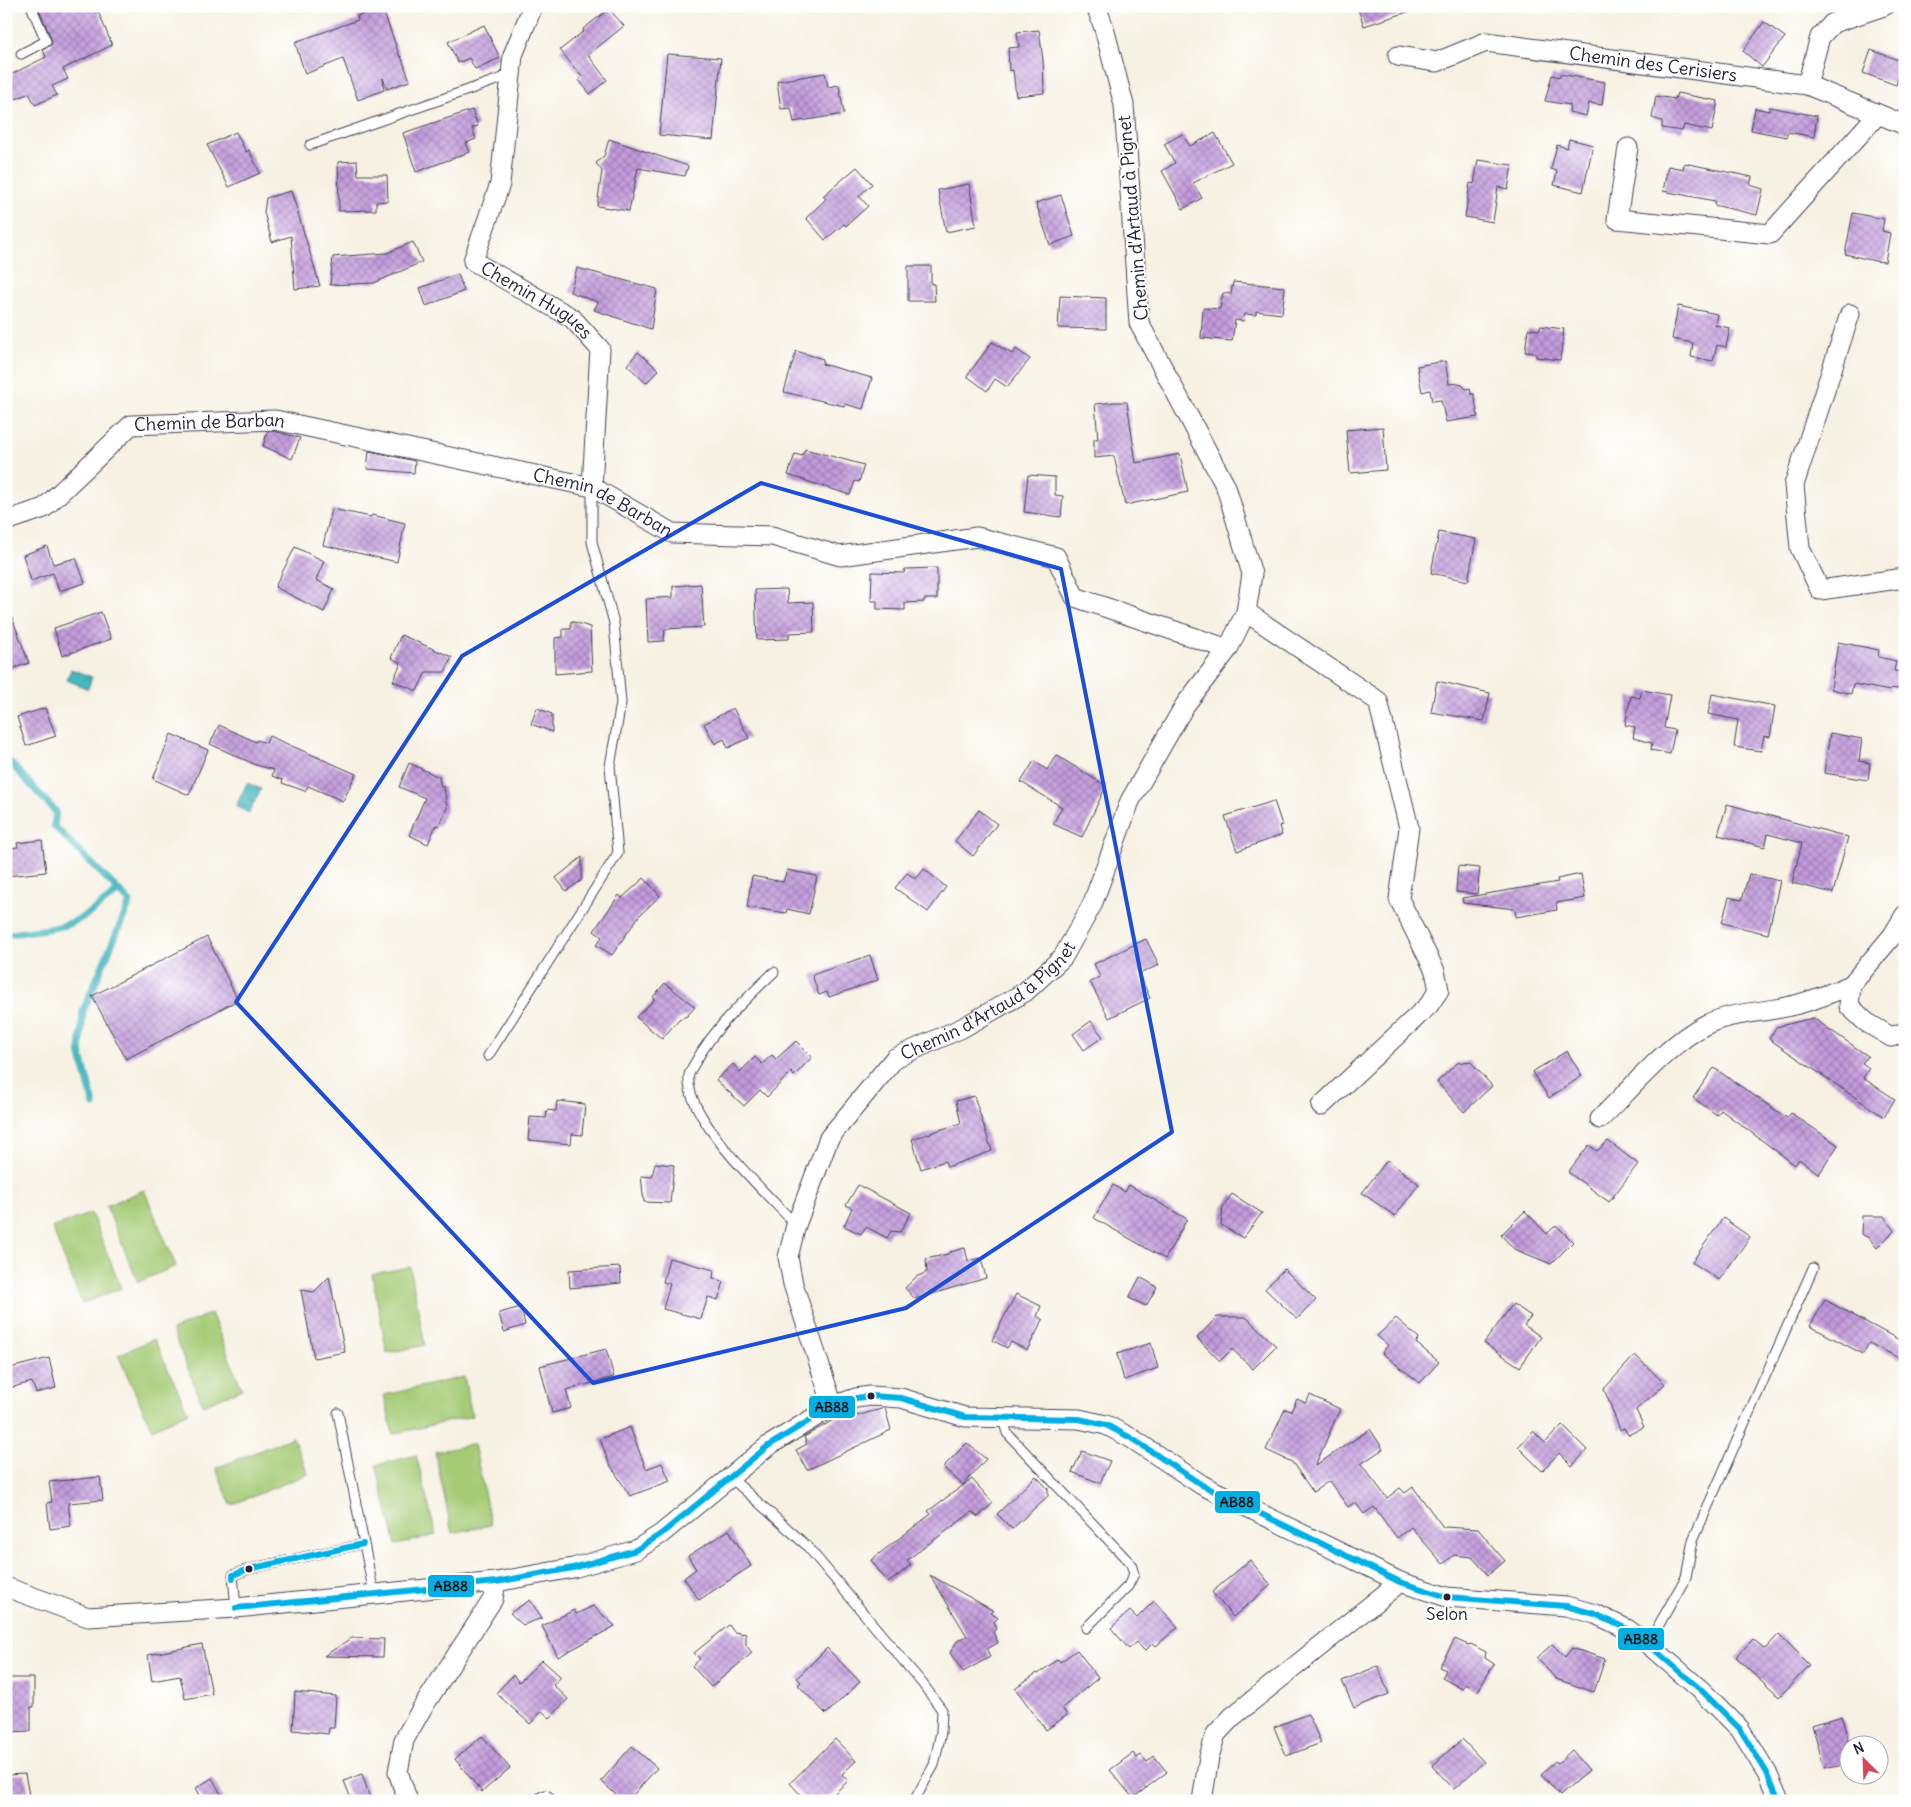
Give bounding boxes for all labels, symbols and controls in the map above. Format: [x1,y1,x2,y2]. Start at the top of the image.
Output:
street label: Chemin des Cerisiers [1568,41,1739,87]
street label: Chemin d'Artaud à Pignet [1112,114,1153,322]
street label: Chemin Hugues [477,256,597,344]
street label: Chemin de Barban [134,408,287,436]
street label: Chemin de Barban [531,463,677,542]
street label: Chemin d'Artaud à Pignet [897,937,1080,1065]
unlabelled marker [866,1391,876,1401]
line badge: AB88 [808,1395,856,1419]
text: AB88 [815,1398,849,1416]
line badge: AB88 [1214,1490,1261,1514]
text: AB88 [1220,1493,1254,1511]
unlabelled marker [244,1564,254,1574]
line badge: AB88 [427,1574,475,1598]
text: AB88 [434,1577,468,1595]
marker: Selon [1442,1592,1452,1602]
place label: Selon [1426,1603,1468,1625]
line badge: AB88 [1617,1627,1665,1651]
text: AB88 [1624,1630,1658,1648]
north arrow [1838,1734,1888,1784]
text: N [1851,1738,1867,1758]

